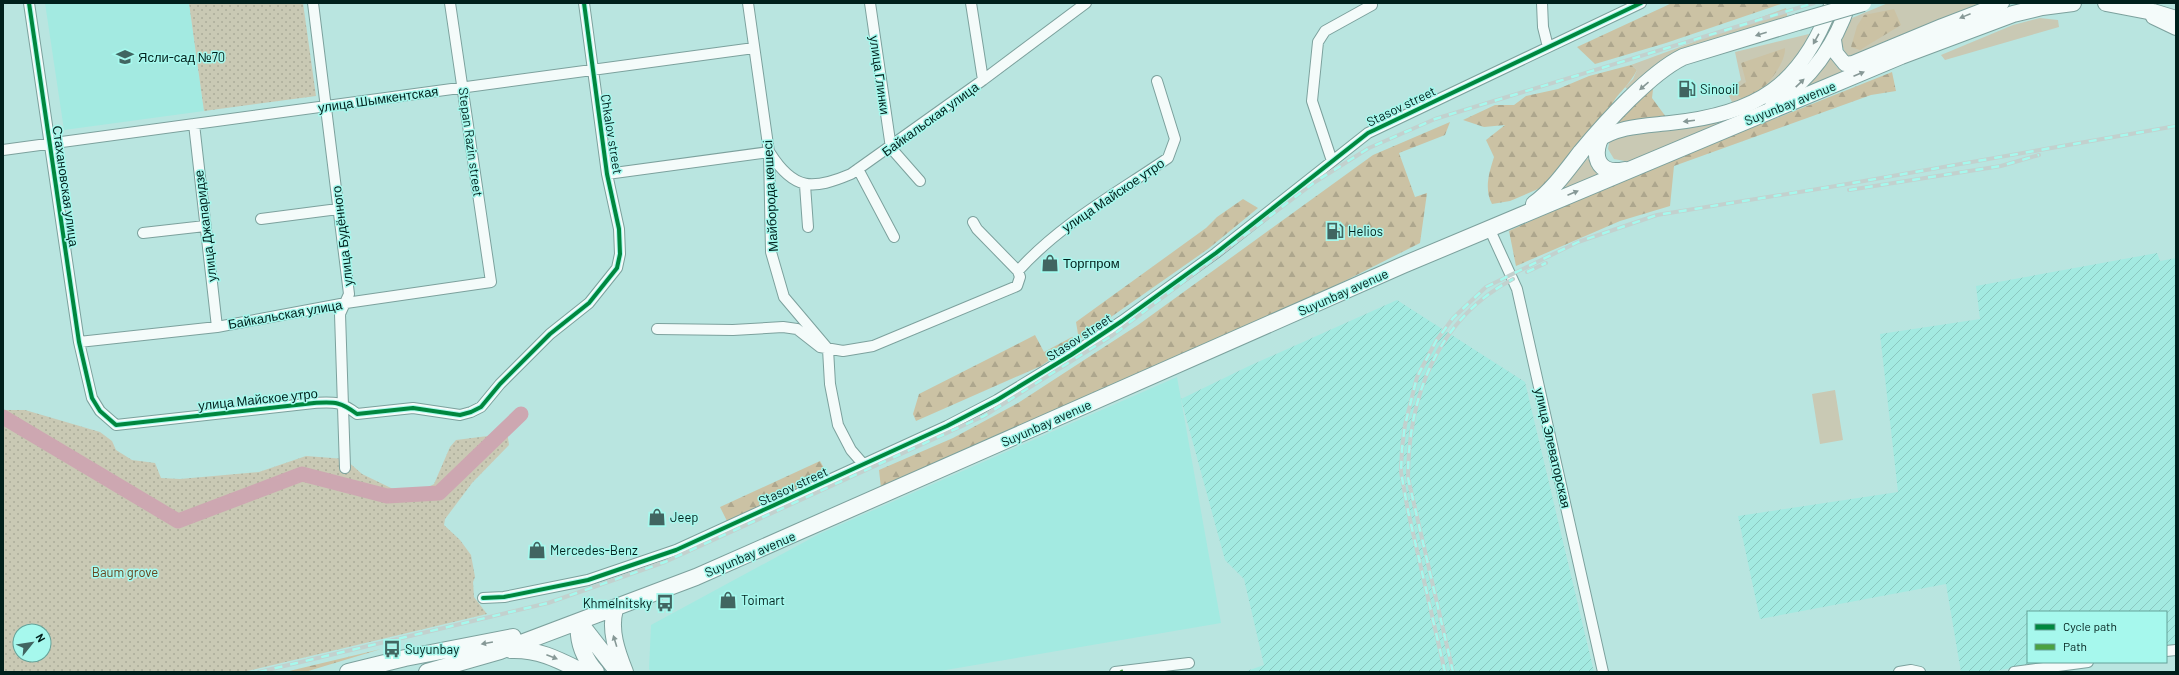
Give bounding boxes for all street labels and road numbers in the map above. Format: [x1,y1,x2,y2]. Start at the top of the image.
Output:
street label: улица Глинки [867,34,893,116]
street label: Suyunbay avenue [1742,77,1838,129]
street label: Байкальская улица [879,78,982,159]
street label: Stasov street [1364,82,1438,130]
street label: улица Шымкентская [317,83,439,115]
street label: Stepan Razin street [455,86,487,198]
street label: Chkalov street [598,93,626,175]
street label: Стахановская улица [50,124,83,248]
street label: Майборода көшесі [759,140,781,252]
street label: улица Майское утро [1059,155,1167,235]
street label: улица Джапаридзе [190,169,220,283]
street label: улица Будённого [328,185,356,287]
street label: Suyunbay avenue [1295,265,1391,319]
street label: Байкальская улица [227,296,344,332]
street label: Stasov street [1043,310,1115,364]
street label: улица Майское утро [197,385,319,413]
street label: улица Элеваторская [1531,386,1575,510]
street label: Suyunbay avenue [998,396,1094,450]
street label: Stasov street [756,463,830,509]
street label: Suyunbay avenue [702,528,798,580]

